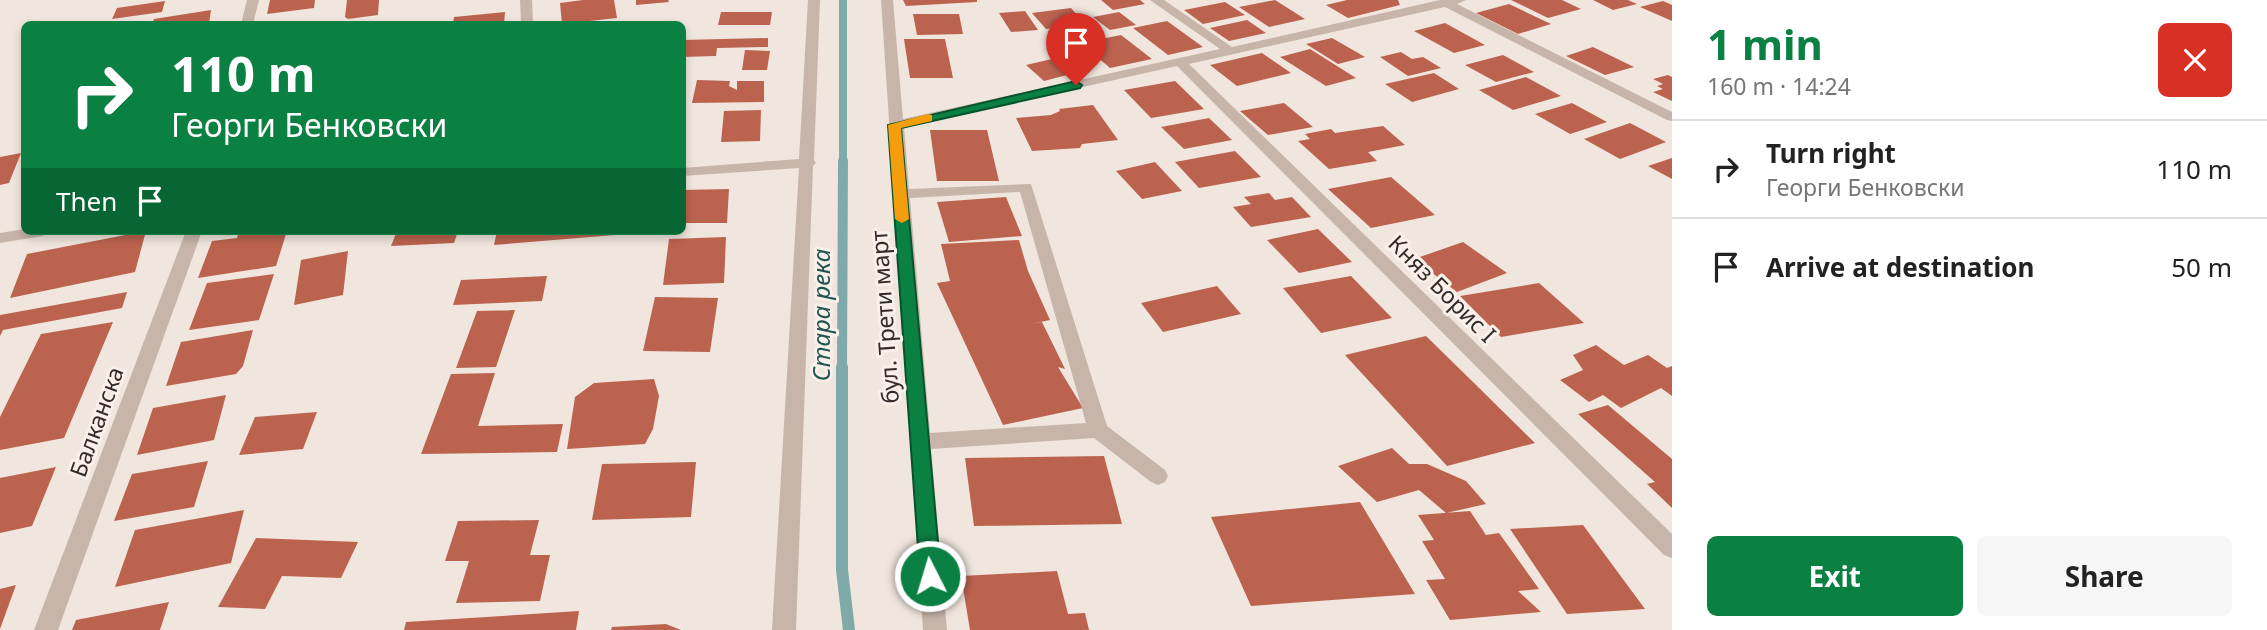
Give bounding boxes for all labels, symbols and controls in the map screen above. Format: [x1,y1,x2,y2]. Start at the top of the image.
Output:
pin [1046,13,1106,85]
text: 1 min [1707,15,1823,72]
button: close [2158,23,2232,97]
icon: arrive [1057,24,1095,62]
text: 110 m [171,40,316,106]
icon: right [56,49,147,140]
text: 160 m · 14:24 [1707,70,1851,102]
text: Георги Бенковски [171,103,447,146]
text: Turn right [1766,135,1896,171]
icon: right [1707,150,1745,188]
text: 110 m [2156,151,2232,187]
text: Георги Бенковски [1766,171,1965,203]
icon: arrive [131,182,169,220]
text: Then [56,183,117,219]
street label: Княз Борис I [1382,227,1504,349]
street label: бул. Трети март [862,229,906,405]
water label: Стара река [804,248,837,381]
icon: arrive [1707,248,1745,286]
text: Arrive at destination [1766,249,2035,285]
text: 50 m [2171,249,2232,285]
street label: Балканска [61,362,131,481]
button: Exit [1707,536,1963,616]
button: Share [1977,536,2232,616]
position arrow [893,539,967,613]

